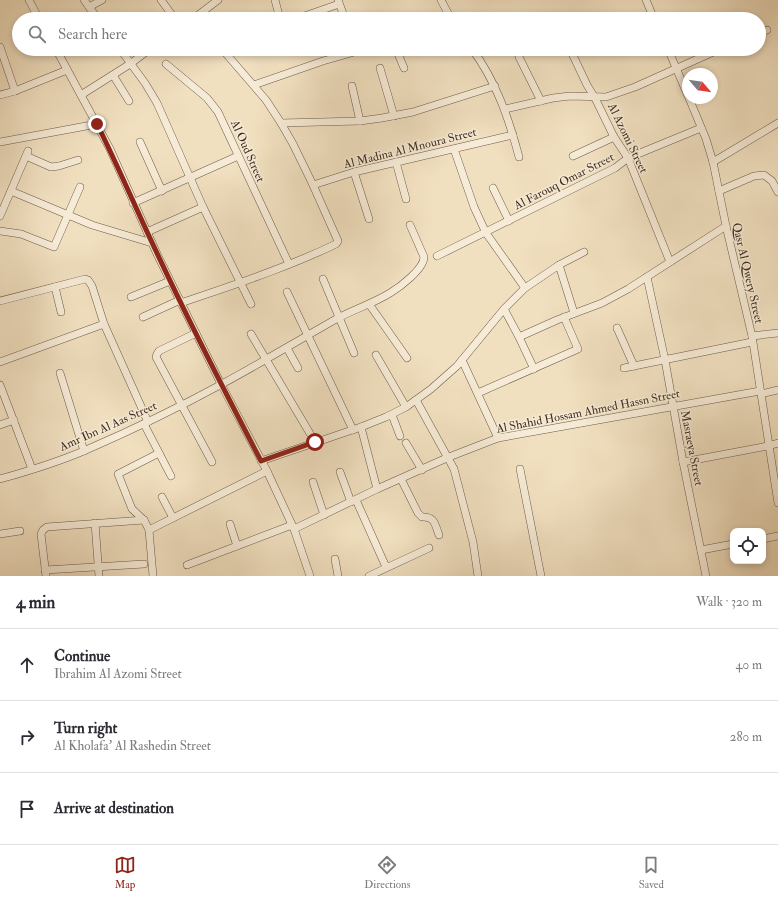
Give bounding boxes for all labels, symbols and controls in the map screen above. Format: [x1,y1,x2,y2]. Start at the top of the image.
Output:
search box [12,12,766,56]
icon: search [26,23,48,45]
text: Search here [58,25,127,44]
north arrow [682,68,718,104]
street label: Al Azomi Street [604,100,651,176]
route end [88,115,106,133]
street label: Al Oud Street [227,117,268,185]
street label: Al Madina Al Mnoura Street [341,125,478,172]
street label: Al Farouq Omar Street [511,150,617,214]
street label: Qasr Al Qwery Street [729,221,766,325]
street label: Al Shahid Hossam Ahmed Hassn Street [494,386,681,437]
street label: Amr Ibn Al Aas Street [56,398,159,455]
street label: Masraeya Street [677,409,706,487]
route start [306,433,324,451]
map controls [730,528,766,564]
button: locate [730,528,766,564]
text: 4 min [16,592,55,613]
text: Walk · 320 m [696,594,762,610]
text: Continue [54,647,110,666]
icon: ahead [16,654,38,676]
text: 40 m [736,657,762,673]
text: Ibrahim Al Azomi Street [54,666,182,682]
text: Turn right [54,719,117,738]
icon: right [16,726,38,748]
text: 280 m [730,729,762,745]
text: Al Kholafa' Al Rashedin Street [54,738,211,754]
icon: arrive [16,798,38,820]
text: Arrive at destination [54,799,174,818]
tab: Map [114,854,136,891]
tab: Directions [364,854,411,891]
tab: Saved [639,854,664,891]

